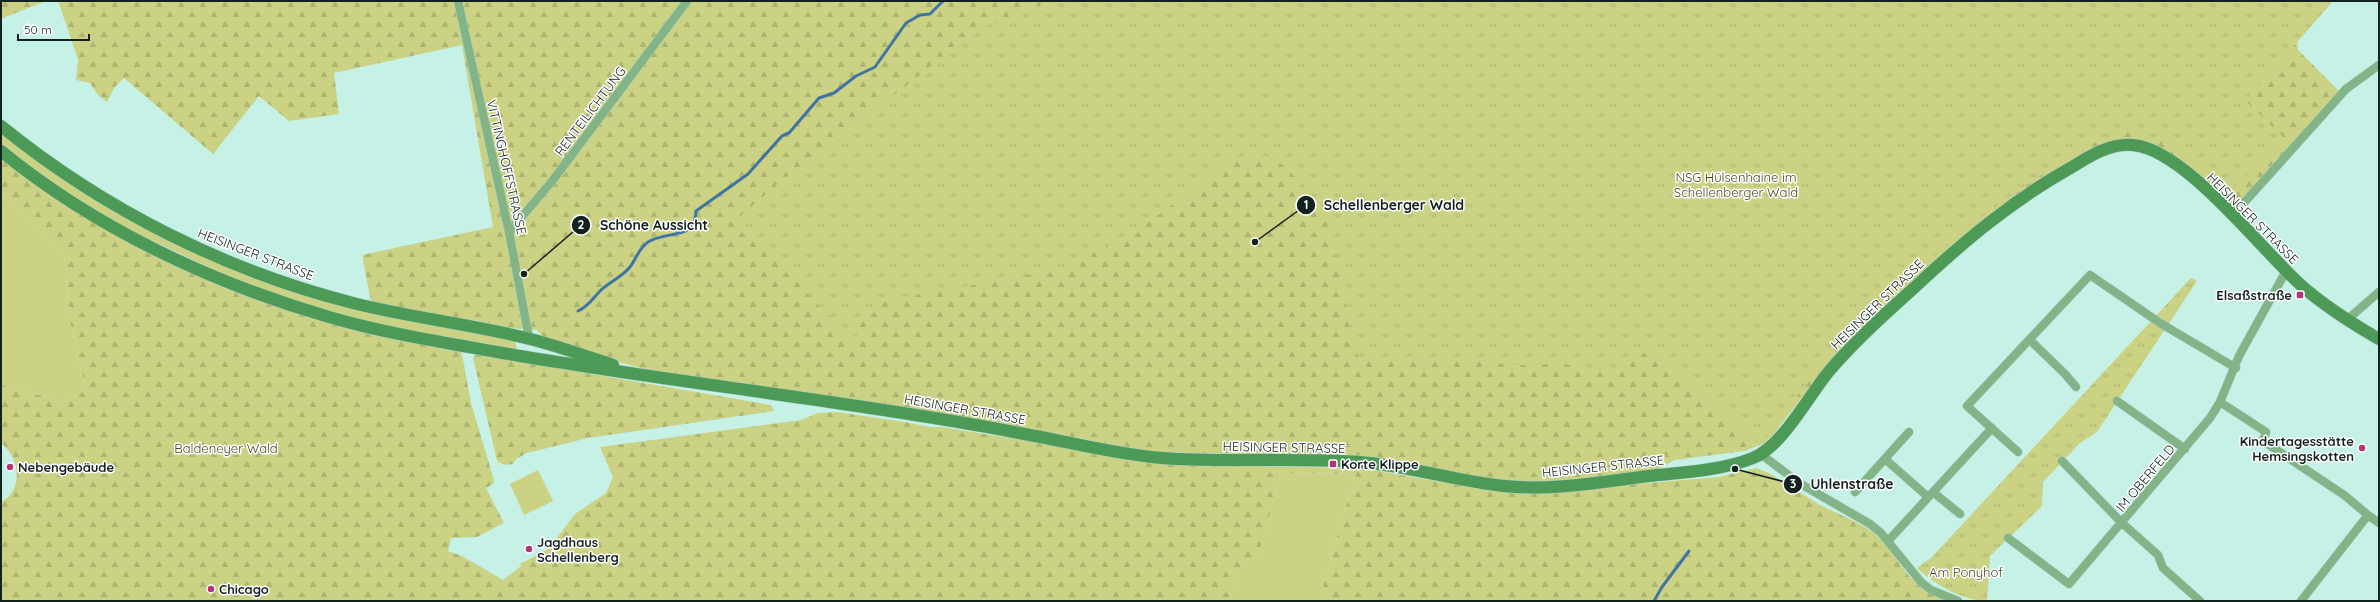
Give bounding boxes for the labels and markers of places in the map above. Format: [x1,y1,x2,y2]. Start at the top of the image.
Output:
callout: Schellenberger Wald [1296,192,1472,218]
callout: Schöne Aussicht [571,212,716,238]
place label: Elsaßstraße [2216,287,2292,303]
marker: Elsaßstraße [2295,290,2305,300]
place label: Kindertagesstätte Hemsingskotten [2240,433,2354,464]
marker: Kindertagesstätte Hemsingskotten [2357,443,2367,453]
place label: Korte Klippe [1341,456,1419,472]
place label: Nebengebäude [18,459,115,475]
marker: Korte Klippe [1328,459,1338,469]
marker: Nebengebäude [5,462,15,472]
callout: Uhlenstraße [1783,471,1902,497]
place label: Jagdhaus Schellenberg [537,534,619,565]
marker: Jagdhaus Schellenberg [524,544,534,554]
place label: Chicago [219,581,269,597]
marker: Chicago [206,584,216,594]

